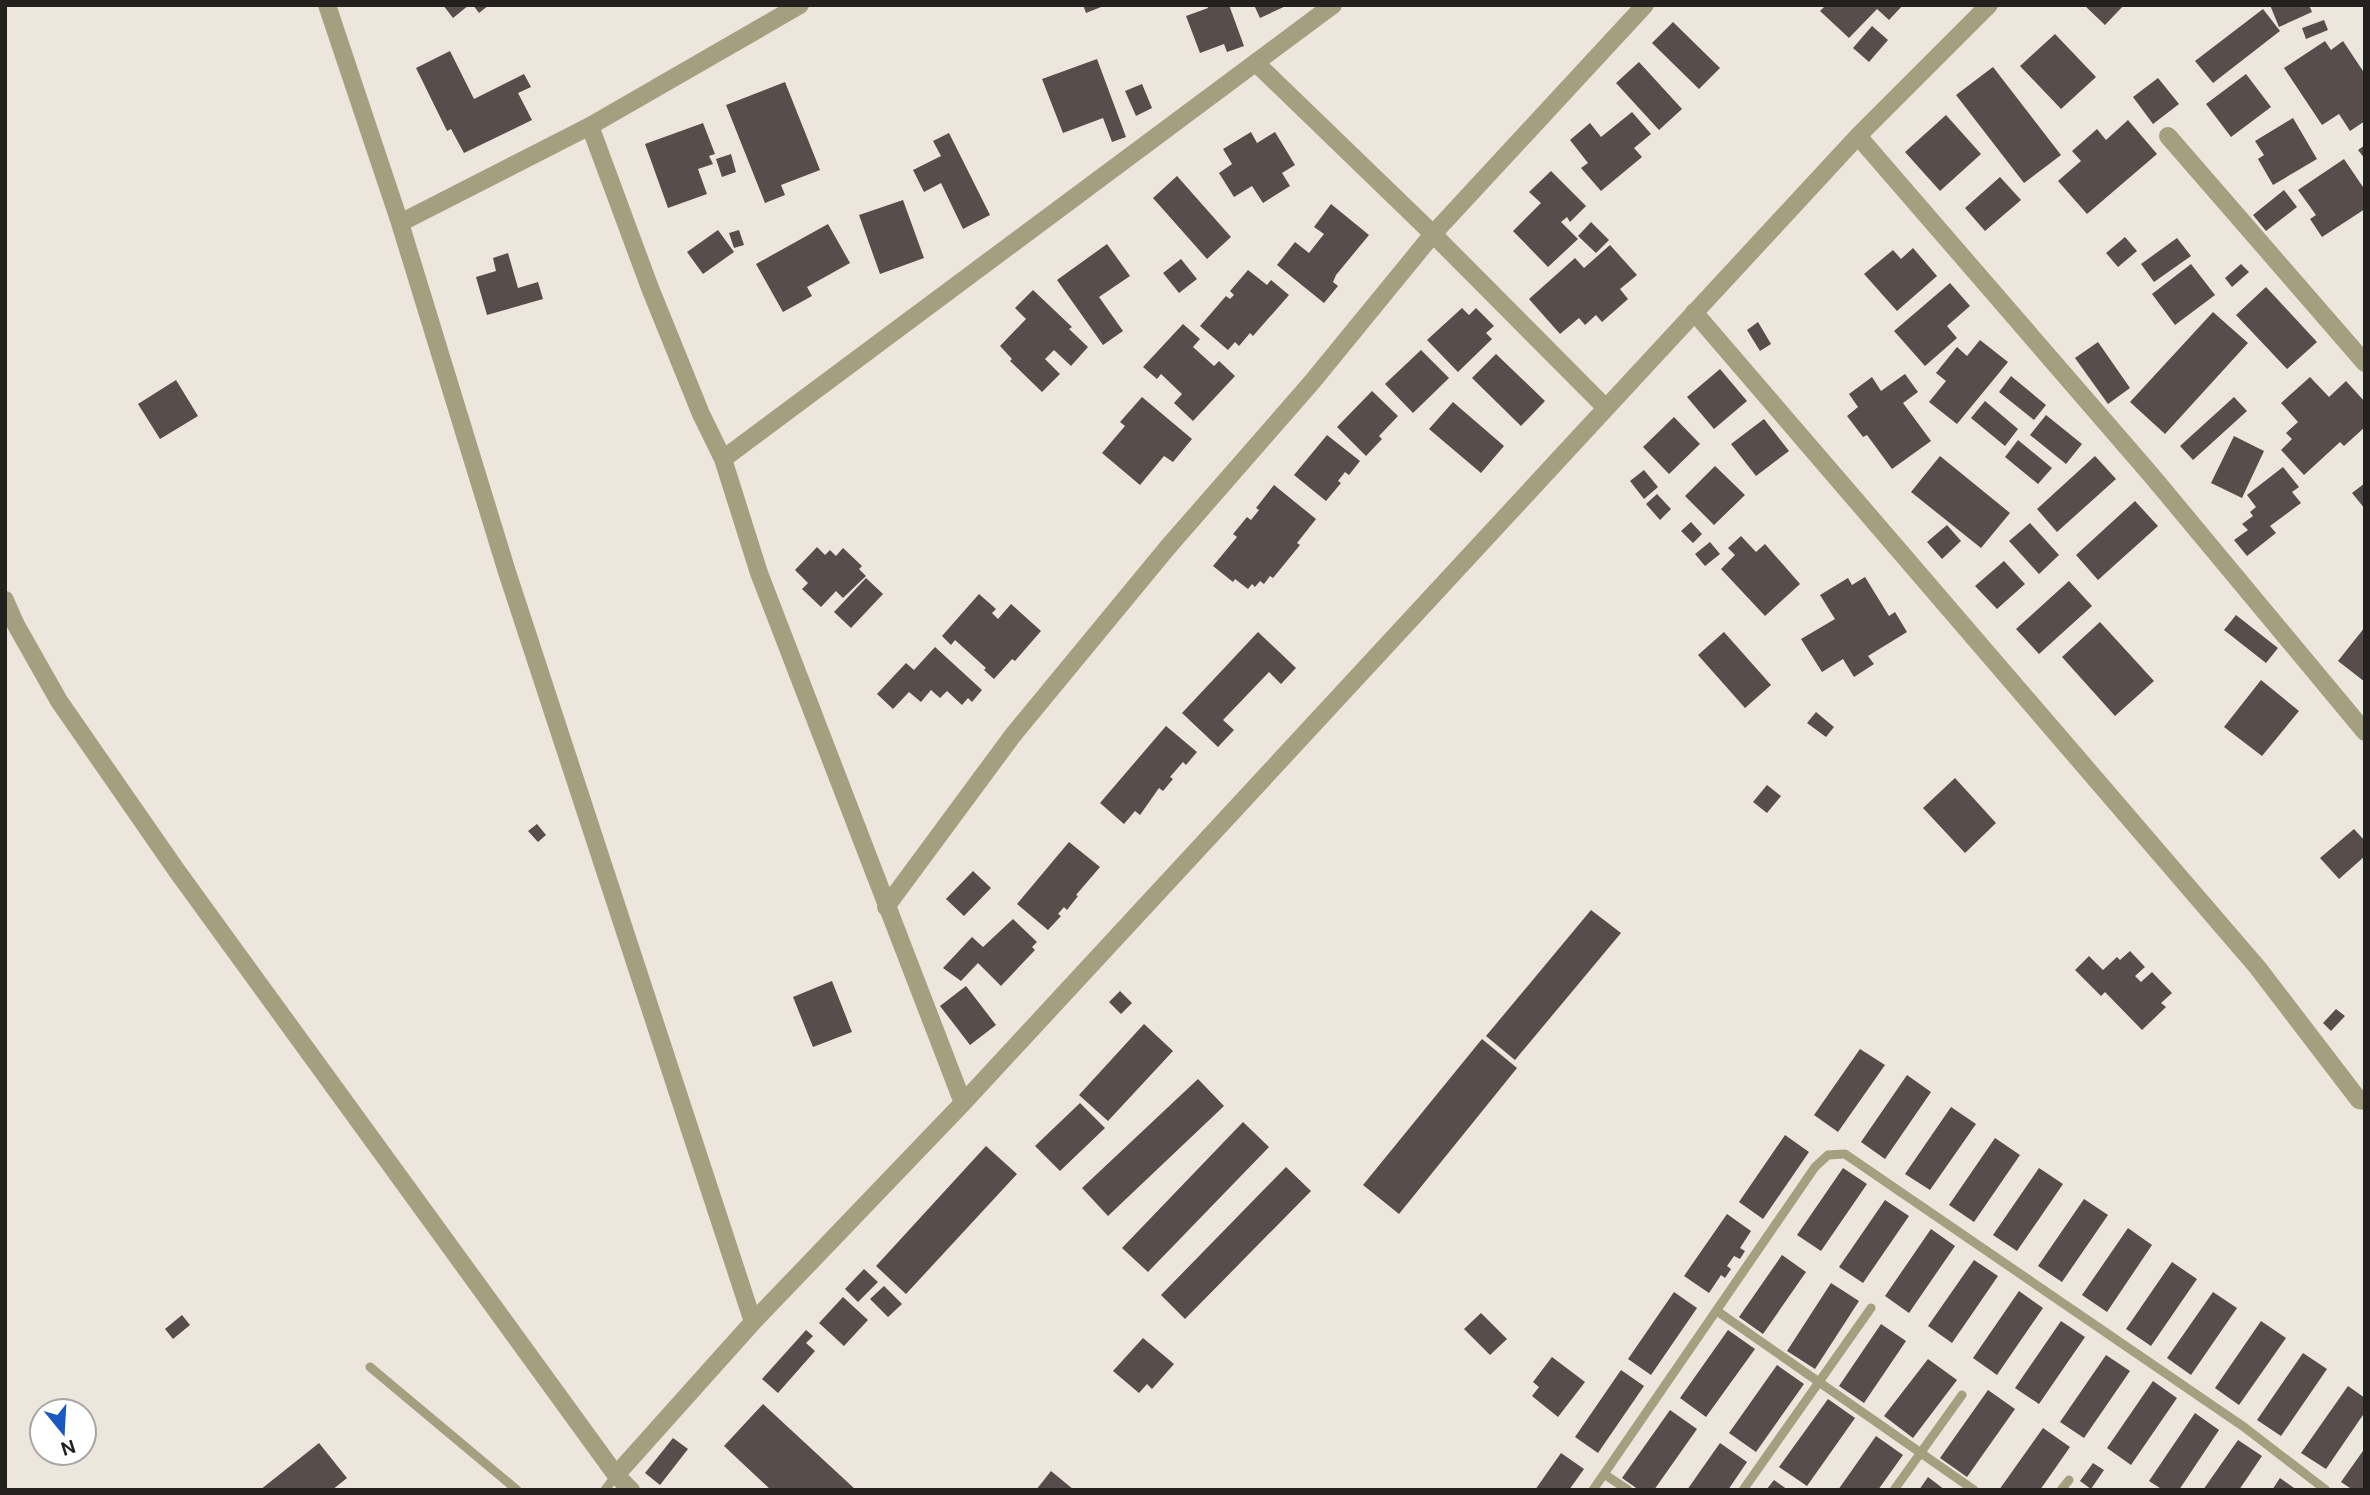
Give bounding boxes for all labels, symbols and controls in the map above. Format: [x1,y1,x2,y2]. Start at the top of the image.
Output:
north arrow [28,1397,98,1467]
text: N [58,1434,79,1462]

